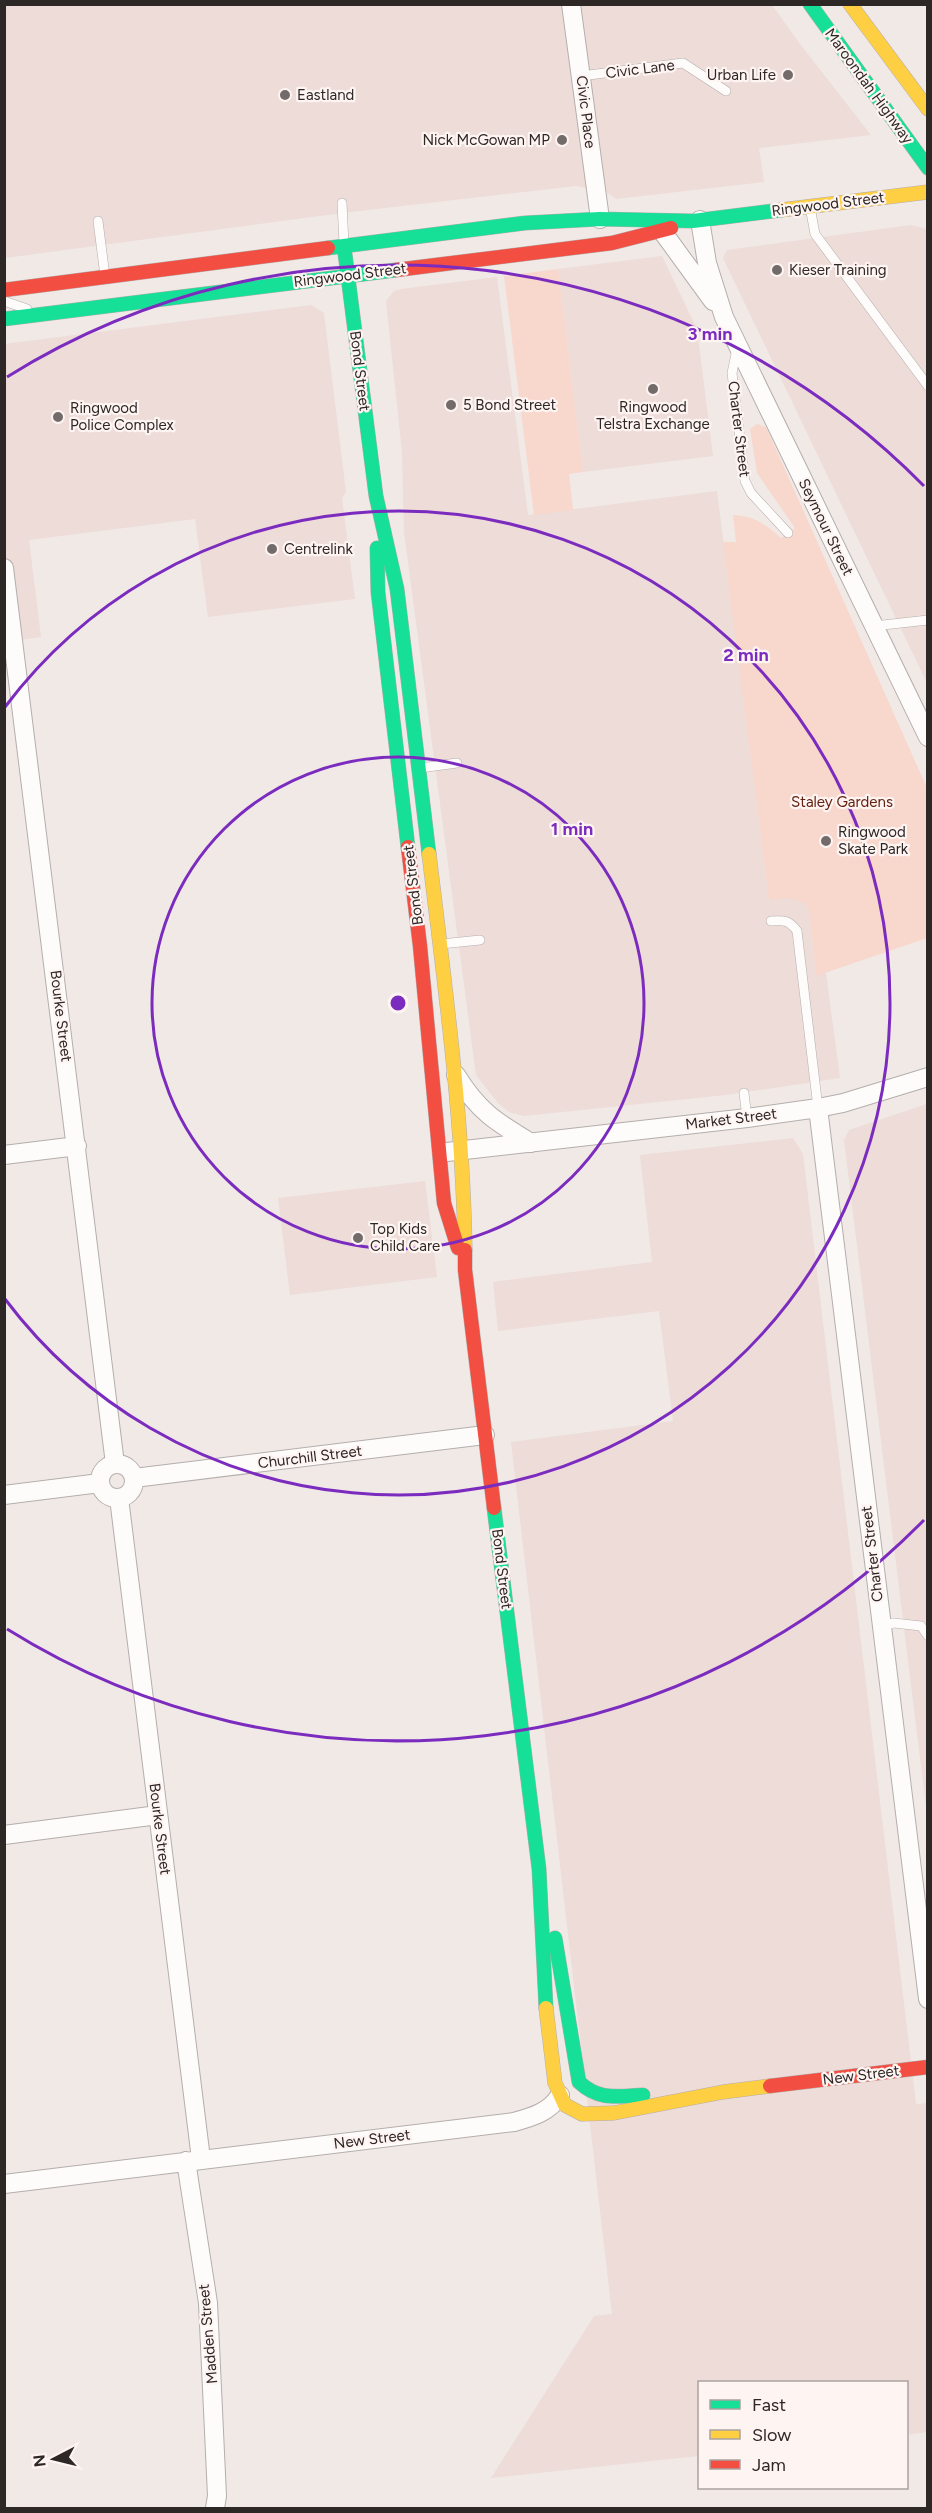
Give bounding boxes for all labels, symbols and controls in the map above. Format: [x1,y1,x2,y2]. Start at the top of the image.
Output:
street label: Maroondah Highway [821,25,917,147]
street label: Civic Lane [604,56,676,82]
place label: Urban Life [707,66,776,84]
marker: Urban Life [781,68,795,82]
street label: Civic Place [573,75,599,149]
place label: Eastland [297,86,354,104]
marker: Eastland [278,88,292,102]
place label: Nick McGowan MP [422,131,550,149]
marker: Nick McGowan MP [555,133,569,147]
street label: Ringwood Street [771,188,886,220]
street label: Ringwood Street [293,259,408,291]
place label: Kieser Training [789,261,887,279]
marker: Kieser Training [770,263,784,277]
text: 3 min [688,323,732,345]
street label: Bond Street [346,330,374,412]
street label: Charter Street [724,380,754,478]
marker: Ringwood Telstra Exchange [646,382,660,396]
place label: 5 Bond Street [463,396,556,414]
marker: 5 Bond Street [444,398,458,412]
place label: Ringwood Telstra Exchange [596,398,710,433]
place label: Ringwood Police Complex [70,399,174,434]
marker: Ringwood Police Complex [51,410,65,424]
street label: Seymour Street [795,476,857,579]
place label: Centrelink [284,540,353,558]
marker: Centrelink [265,542,279,556]
text: 2 min [723,644,769,666]
park label: Staley Gardens [791,793,893,811]
text: 1 min [551,818,593,840]
place label: Ringwood Skate Park [838,823,909,858]
marker: Ringwood Skate Park [819,834,833,848]
street label: Bond Street [399,844,427,926]
street label: Bourke Street [46,969,76,1063]
centre of rings [388,993,408,1013]
street label: Market Street [684,1104,778,1134]
place label: Top Kids Child Care [370,1220,440,1255]
marker: Top Kids Child Care [351,1231,365,1245]
street label: Churchill Street [257,1442,363,1472]
street label: Charter Street [857,1505,887,1603]
street label: Bond Street [488,1528,516,1610]
street label: Bourke Street [145,1782,175,1876]
street label: New Street [822,2061,901,2089]
street label: New Street [333,2125,412,2153]
street label: Madden Street [195,2283,221,2385]
legend [698,2381,908,2489]
text: Fast [752,2394,786,2416]
text: Slow [752,2424,791,2446]
north arrow [24,2429,84,2489]
text: N [29,2453,50,2468]
text: Jam [752,2454,786,2476]

